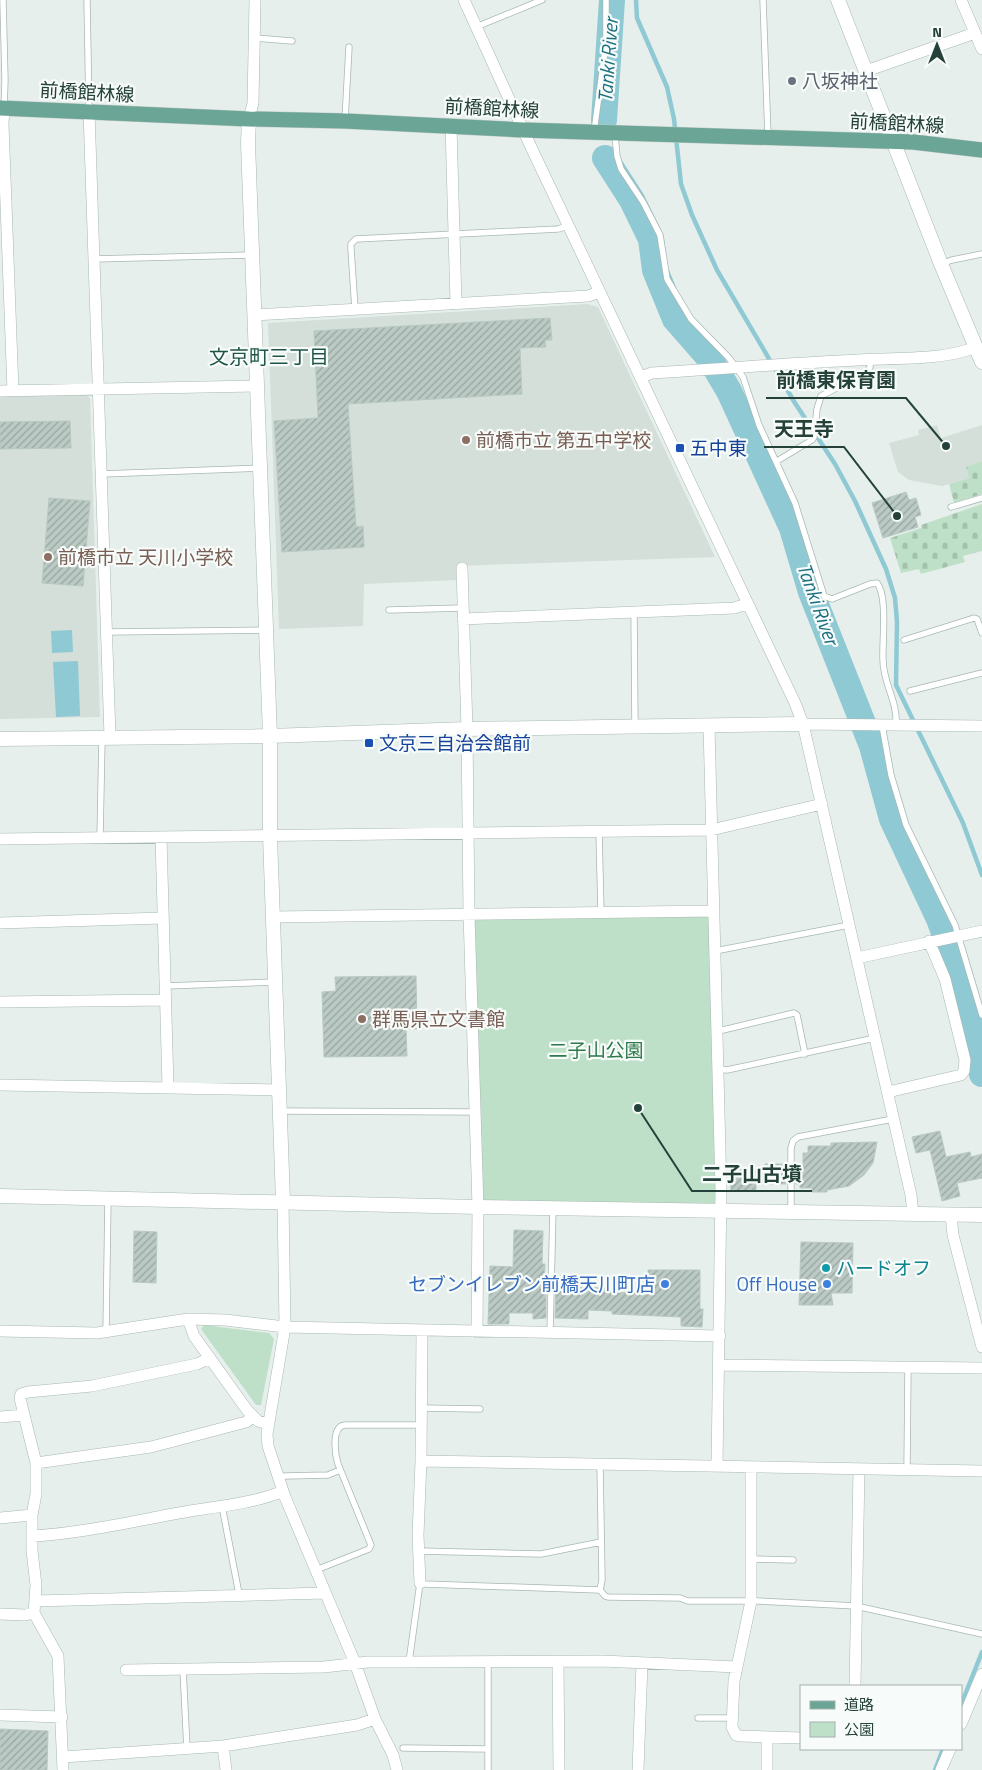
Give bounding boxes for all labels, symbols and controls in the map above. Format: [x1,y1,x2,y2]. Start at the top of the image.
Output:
water label: Tanki River [589,14,626,103]
north arrow [912,20,962,70]
text: N [932,21,942,42]
place label: 八坂神社 [802,66,878,95]
street label: 前橋館林線 [39,75,135,108]
marker: 八坂神社 [786,75,798,87]
street label: 前橋館林線 [444,91,540,124]
street label: 前橋館林線 [849,106,945,139]
district label: 文京町三丁目 [209,341,329,372]
callout: 前橋東保育園 [766,363,906,398]
text: 前橋東保育園 [776,364,896,395]
callout: 天王寺 [764,412,844,447]
text: 天王寺 [774,413,834,444]
place label: 前橋市立 第五中学校 [476,425,651,454]
place label: 五中東 [690,433,747,462]
marker: 前橋市立 第五中学校 [460,434,472,446]
marker: 五中東 [674,442,686,454]
place label: 前橋市立 天川小学校 [58,542,233,571]
marker: 前橋市立 天川小学校 [42,551,54,563]
water label: Tanki River [789,559,848,652]
place label: 文京三自治会館前 [379,728,531,757]
marker: 文京三自治会館前 [363,737,375,749]
place label: 群馬県立文書館 [372,1004,505,1033]
marker: 群馬県立文書館 [356,1013,368,1025]
park label: 二子山公園 [548,1035,644,1064]
callout: 二子山古墳 [692,1156,812,1191]
text: 二子山古墳 [702,1158,802,1189]
place label: ハードオフ [836,1253,931,1282]
marker: ハードオフ [820,1262,832,1274]
place label: セブンイレブン前橋天川町店 [408,1269,655,1298]
place label: Off House [736,1269,817,1298]
marker: セブンイレブン前橋天川町店 [659,1278,671,1290]
marker: Off House [821,1278,833,1290]
legend [800,1685,962,1750]
text: 道路 [844,1693,874,1716]
text: 公園 [844,1718,874,1741]

